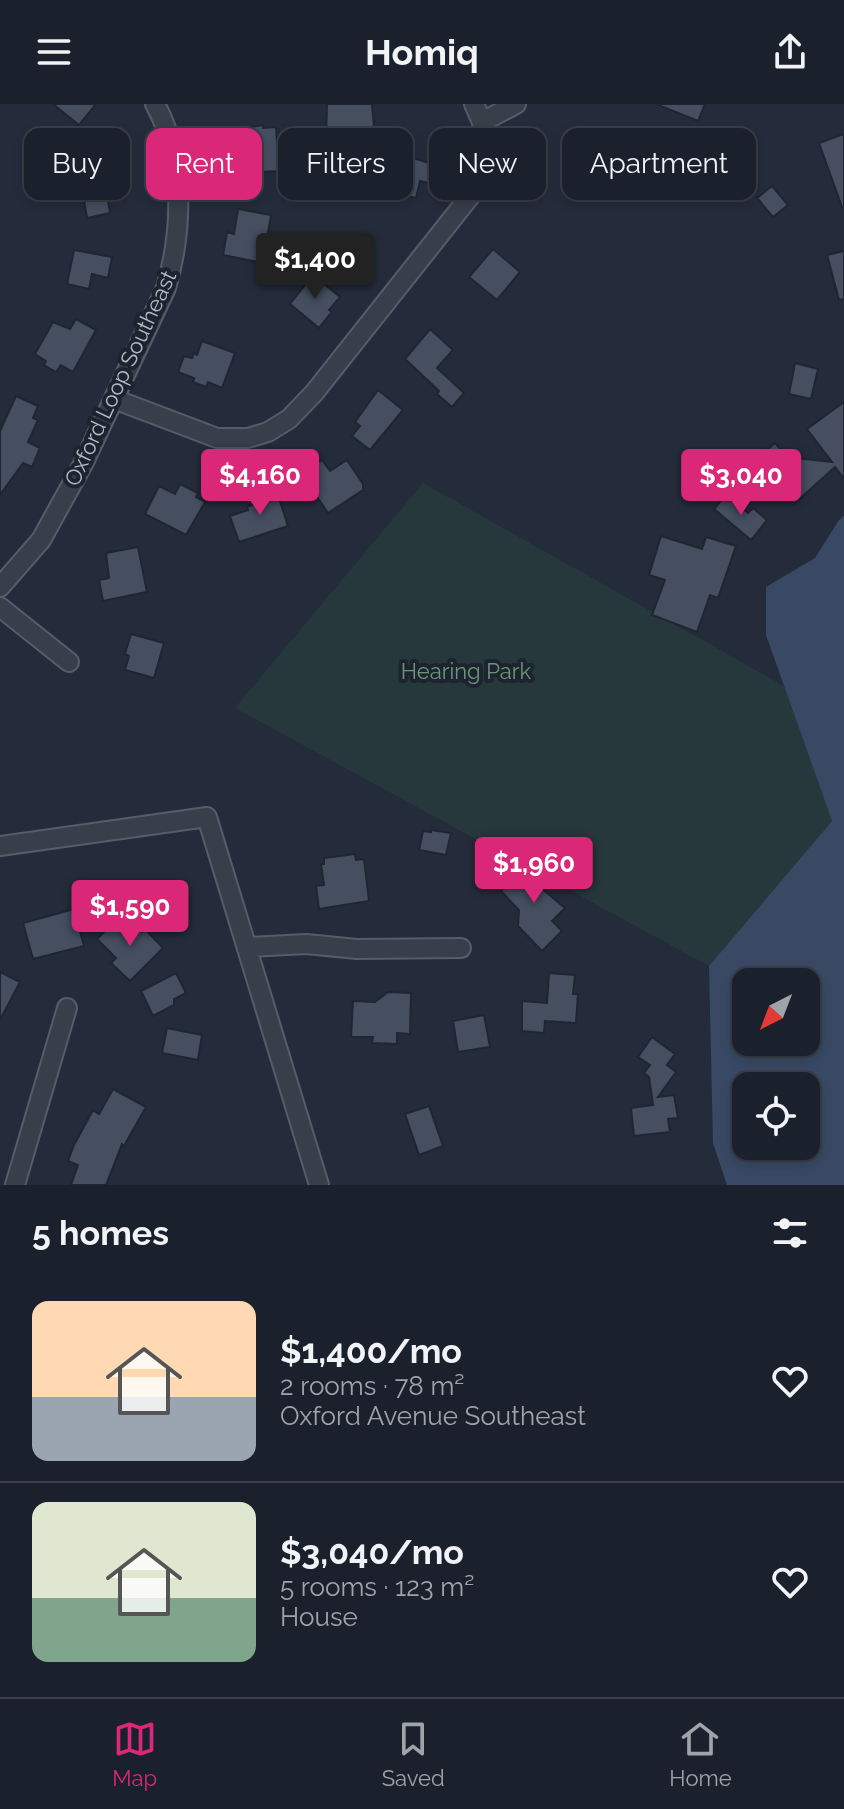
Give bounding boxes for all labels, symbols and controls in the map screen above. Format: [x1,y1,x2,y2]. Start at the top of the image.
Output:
icon: menu [32,30,76,74]
icon: share [768,30,812,74]
text: Homiq [365,31,479,73]
chip: Buy [24,128,130,200]
chip: Rent [146,128,262,200]
chip: Filters [278,128,413,200]
chip: New [429,128,546,200]
chip: Apartment [562,128,756,200]
pin: $1,400 [250,233,380,301]
text: $1,400 [274,244,356,274]
street label: Oxford Loop Southeast [59,266,182,490]
pin: $4,160 [195,449,325,517]
pin: $3,040 [676,449,806,517]
text: $4,160 [219,460,301,490]
text: $3,040 [699,460,783,490]
park label: Hearing Park [401,658,532,684]
pin: $1,960 [469,837,599,905]
text: $1,960 [493,848,575,878]
pin: $1,590 [65,880,195,948]
text: $1,590 [89,891,171,921]
north arrow [732,968,820,1056]
map controls [732,968,820,1160]
button: locate [732,1072,820,1160]
icon: filters [768,1211,812,1255]
text: 5 homes [32,1213,169,1253]
text: $1,400/mo [280,1331,462,1371]
icon: home [96,1333,192,1429]
icon: heart [768,1359,812,1403]
text: 2 rooms · 78 m² [280,1371,464,1401]
text: Oxford Avenue Southeast [280,1401,586,1431]
text: $3,040/mo [280,1532,464,1572]
icon: home [96,1534,192,1630]
icon: heart [768,1560,812,1604]
text: 5 rooms · 123 m² [280,1572,474,1602]
text: House [280,1602,358,1632]
tab: Map [112,1717,157,1791]
tab: Saved [382,1717,445,1791]
tab: Home [669,1717,732,1791]

